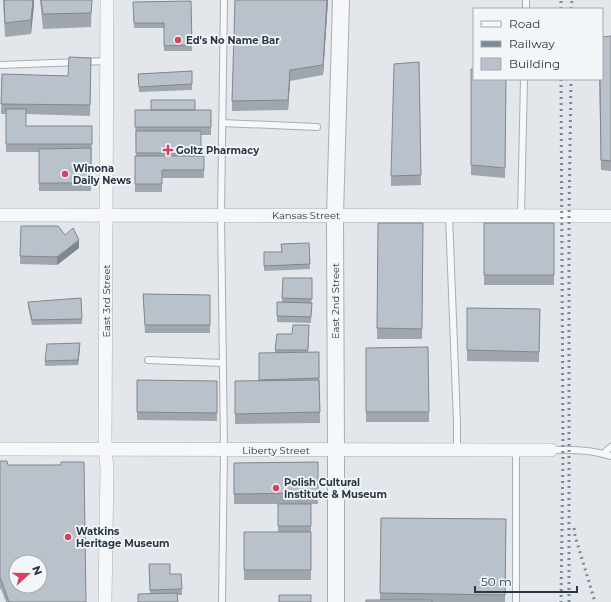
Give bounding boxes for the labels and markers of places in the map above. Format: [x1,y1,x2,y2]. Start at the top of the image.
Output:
place label: Ed's No Name Bar [186,34,280,47]
marker: Ed's No Name Bar [173,35,183,45]
place label: Goltz Pharmacy [176,144,260,157]
marker: Goltz Pharmacy [163,145,173,155]
place label: Winona Daily News [73,162,132,187]
marker: Winona Daily News [60,169,70,179]
place label: Polish Cultural Institute & Museum [284,476,387,501]
marker: Polish Cultural Institute & Museum [271,483,281,493]
place label: Watkins Heritage Museum [76,525,170,550]
marker: Watkins Heritage Museum [63,532,73,542]

